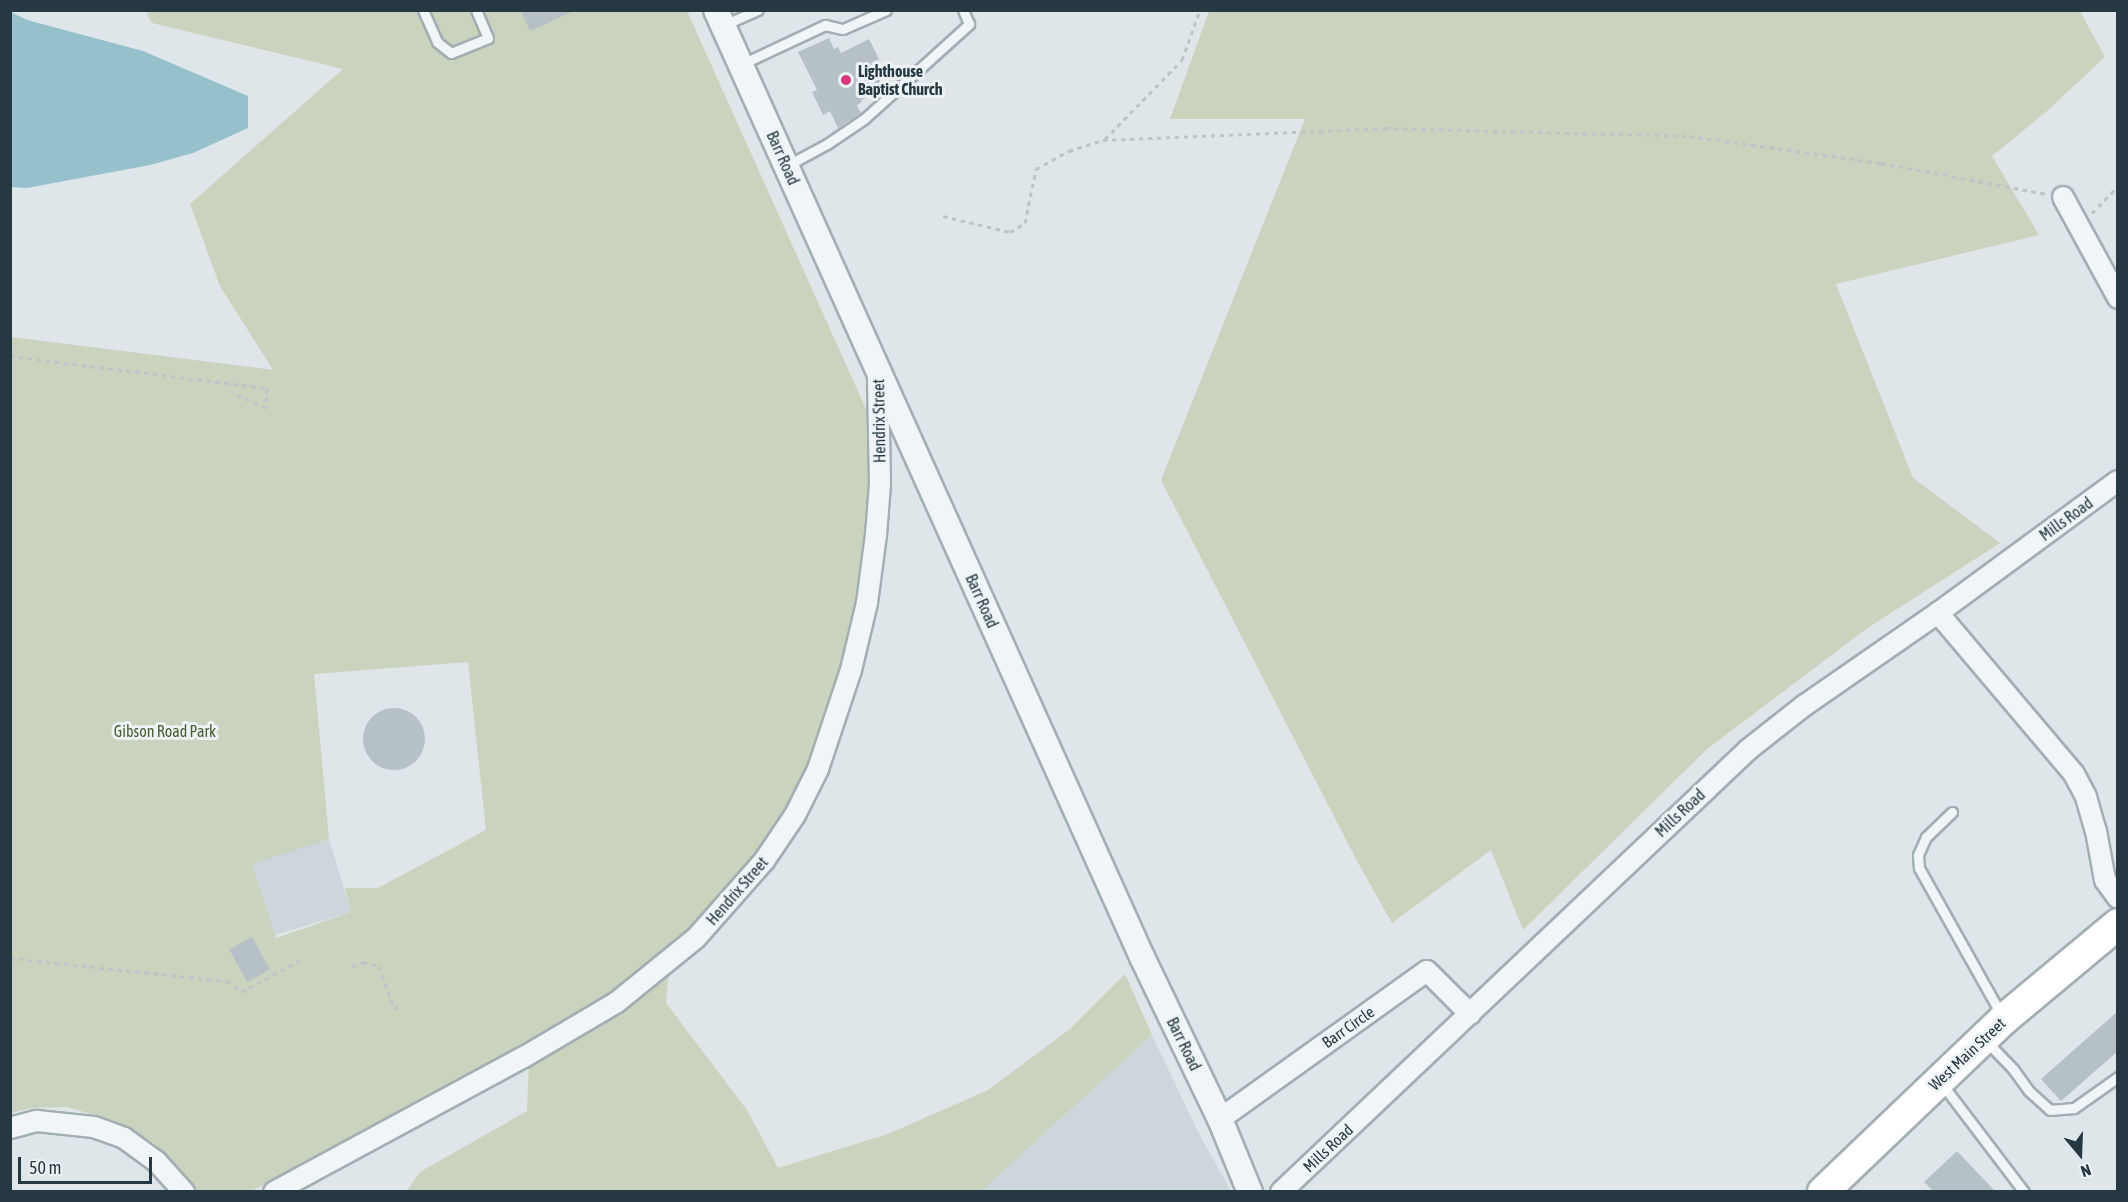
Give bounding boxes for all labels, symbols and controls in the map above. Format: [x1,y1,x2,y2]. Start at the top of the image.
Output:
place label: Lighthouse Baptist Church [858,61,942,99]
marker: Lighthouse Baptist Church [839,73,853,87]
street label: Barr Road [763,128,803,188]
street label: Hendrix Street [869,379,889,463]
street label: Mills Road [2036,493,2096,545]
street label: Barr Road [962,571,1002,631]
park label: Gibson Road Park [114,721,216,741]
street label: Mills Road [1651,785,1709,841]
street label: Hendrix Street [702,853,772,929]
street label: Barr Circle [1318,1002,1378,1052]
street label: Barr Road [1163,1014,1205,1074]
street label: West Main Street [1925,1014,2009,1094]
street label: Mills Road [1299,1120,1357,1176]
north arrow [2050,1124,2110,1184]
scale bar [21,1145,154,1183]
text: 50 m [29,1157,61,1178]
text: N [2078,1161,2093,1181]

